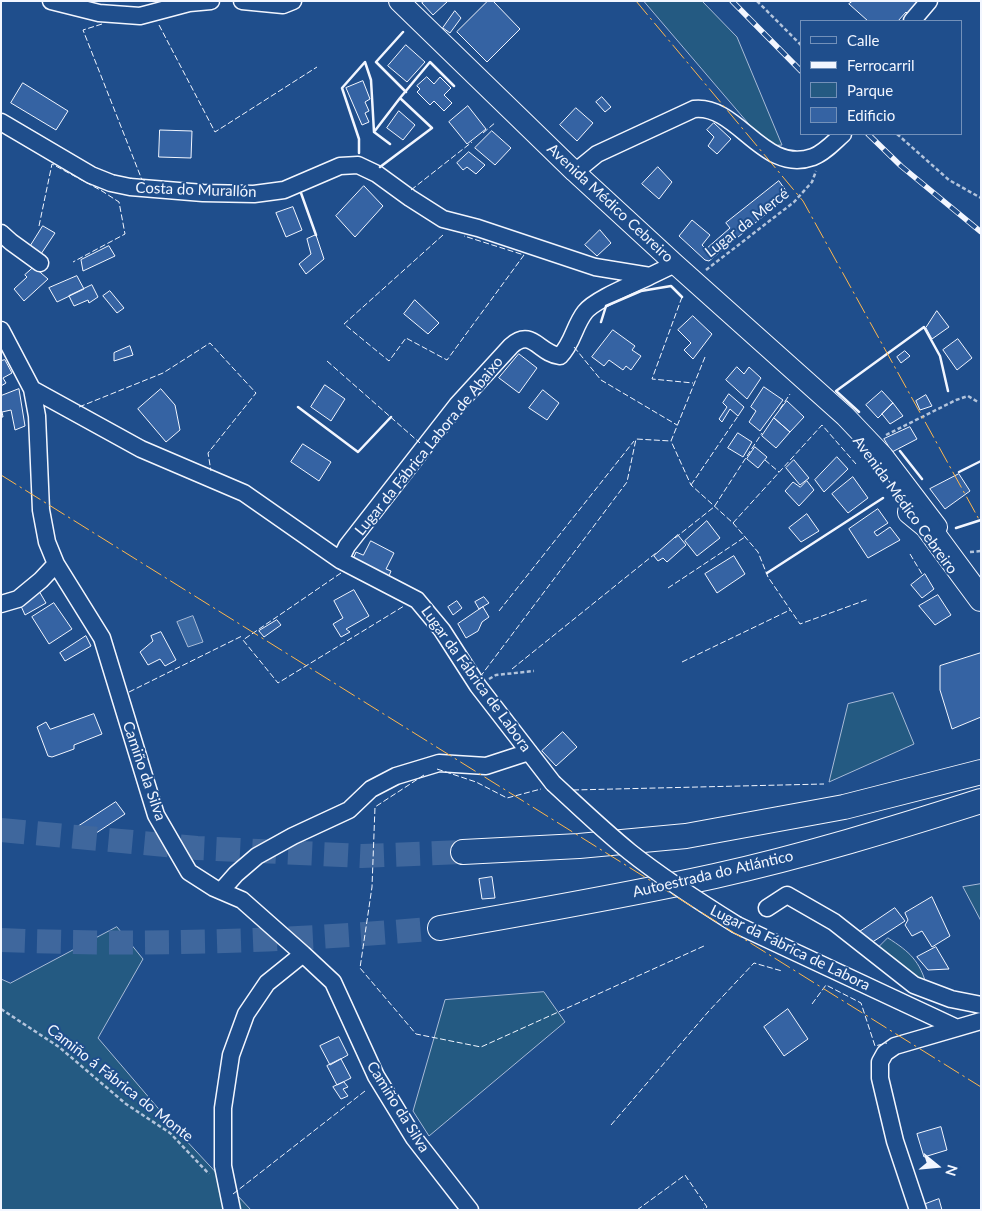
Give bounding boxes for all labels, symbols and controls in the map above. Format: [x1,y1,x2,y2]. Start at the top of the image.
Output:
legend [800,20,962,135]
text: Calle [847,31,879,49]
text: Ferrocarril [847,56,915,74]
text: Parque [847,81,893,99]
text: Edificio [847,106,895,124]
street label: Avenida Médico Cebreiro [543,140,677,266]
street label: Costa do Murallón [135,179,257,201]
street label: Lugar da Mercé [701,185,793,261]
street label: Lugar da Fábrica Labora de Abaixo [351,353,507,539]
street label: Avenida Médico Cebreiro [849,432,961,578]
street label: Lugar da Fábrica de Labora [417,603,535,755]
street label: Camiño da Silva [119,719,169,823]
street label: Autoestrada do Atlántico [631,847,795,901]
street label: Lugar da Fábrica de Labora [707,901,873,995]
street label: Camiño á Fábrica do Monte [43,1020,197,1146]
street label: Camiño da Silva [363,1058,433,1156]
north arrow [912,1141,962,1191]
text: N [942,1163,962,1178]

